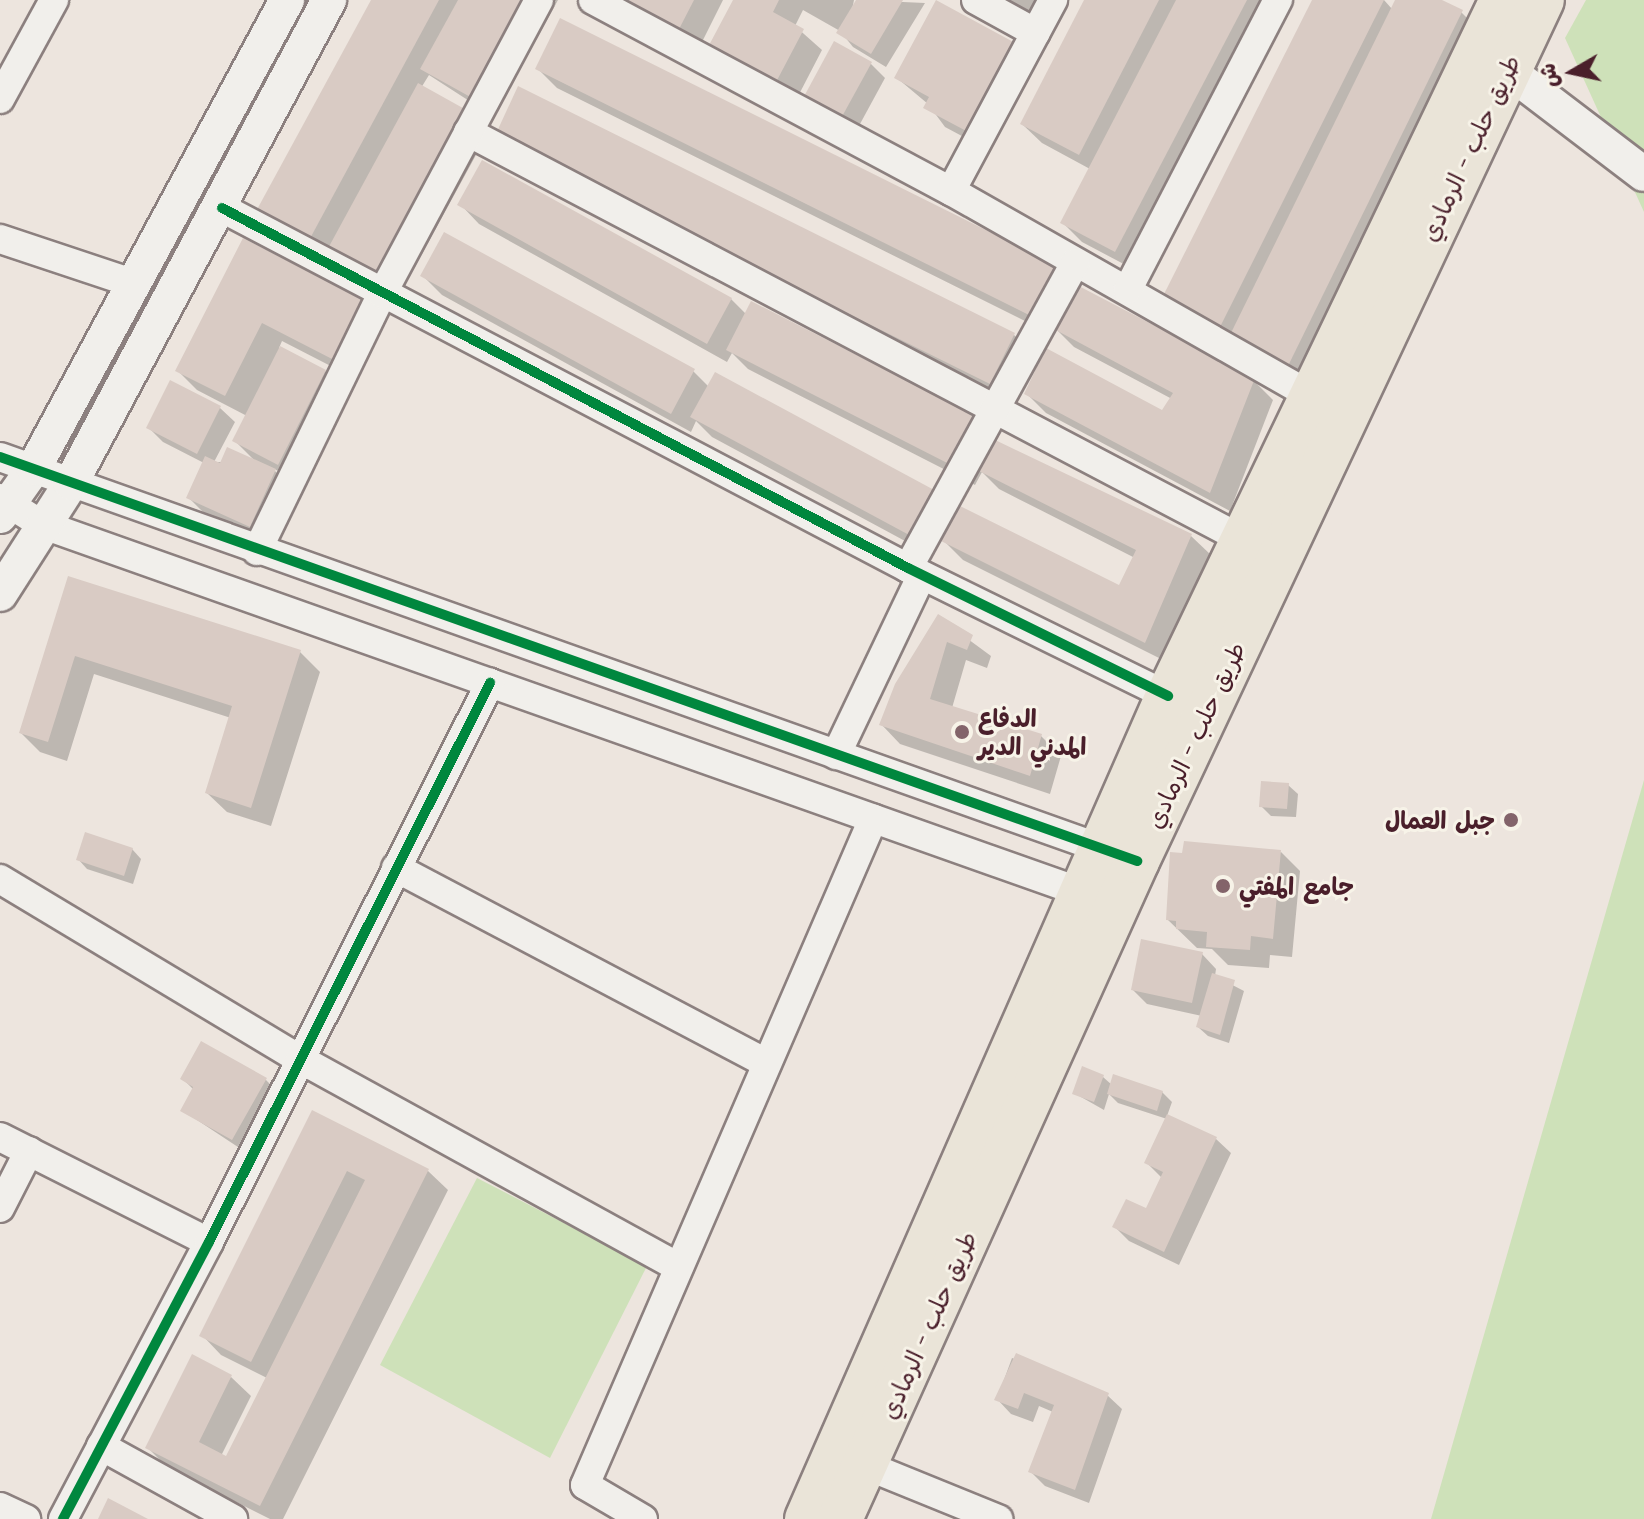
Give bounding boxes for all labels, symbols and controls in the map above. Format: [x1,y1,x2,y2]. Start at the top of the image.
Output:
north arrow [1532,32,1612,112]
street label: طريق حلب - الرمادي [1414,50,1526,246]
text: ش [1532,62,1564,90]
street label: طريق حلب - الرمادي [1139,637,1251,833]
place label: الدفاع المدني الدير [978,704,1086,760]
marker: الدفاع المدني الدير [953,723,971,741]
place label: جبل العمال [1385,806,1495,834]
marker: جبل العمال [1502,811,1520,829]
place label: جامع المفتي [1239,872,1354,900]
marker: جامع المفتي [1214,877,1232,895]
street label: طريق حلب - الرمادي [874,1227,982,1423]

